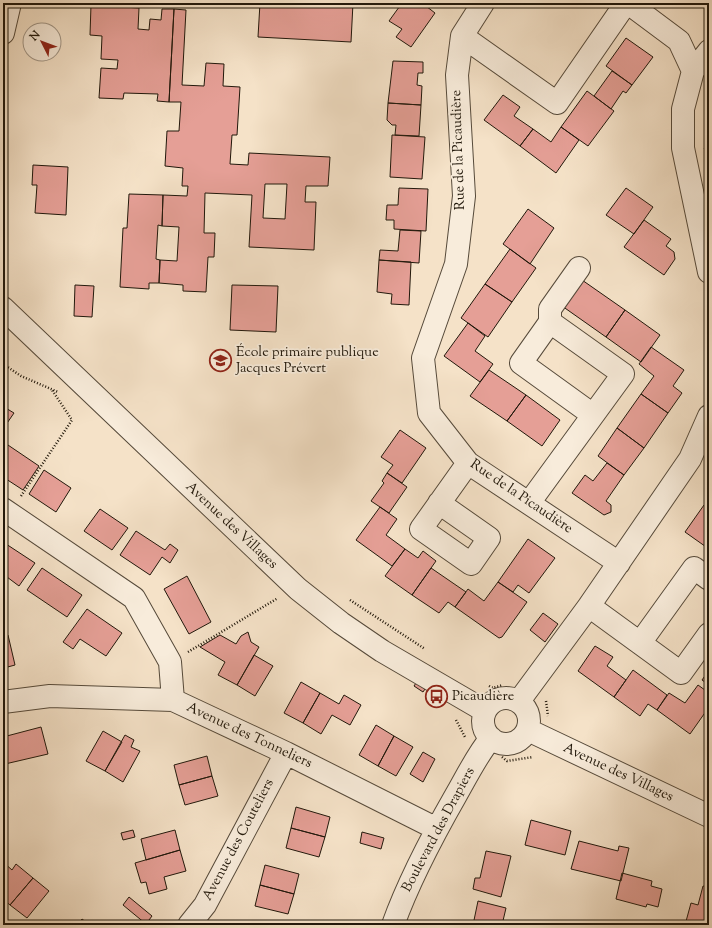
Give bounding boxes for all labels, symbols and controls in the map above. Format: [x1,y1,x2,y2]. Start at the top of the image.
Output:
north arrow [22,22,62,62]
text: N [26,27,44,45]
street label: Rue de la Picaudière [447,90,471,210]
place label: École primaire publique Jacques Prévert [235,343,379,379]
school or university icon: École primaire publique Jacques Prévert [208,348,234,374]
street label: Rue de la Picaudière [466,455,576,539]
street label: Avenue des Villages [180,478,282,574]
bus stop icon: Picaudière [423,684,449,710]
place label: Picaudière [452,687,514,707]
street label: Avenue des Tonneliers [183,698,315,774]
street label: Avenue des Villages [559,739,677,807]
street label: Boulevard des Drapiers [398,764,480,896]
street label: Avenue des Couteliers [198,775,280,905]

